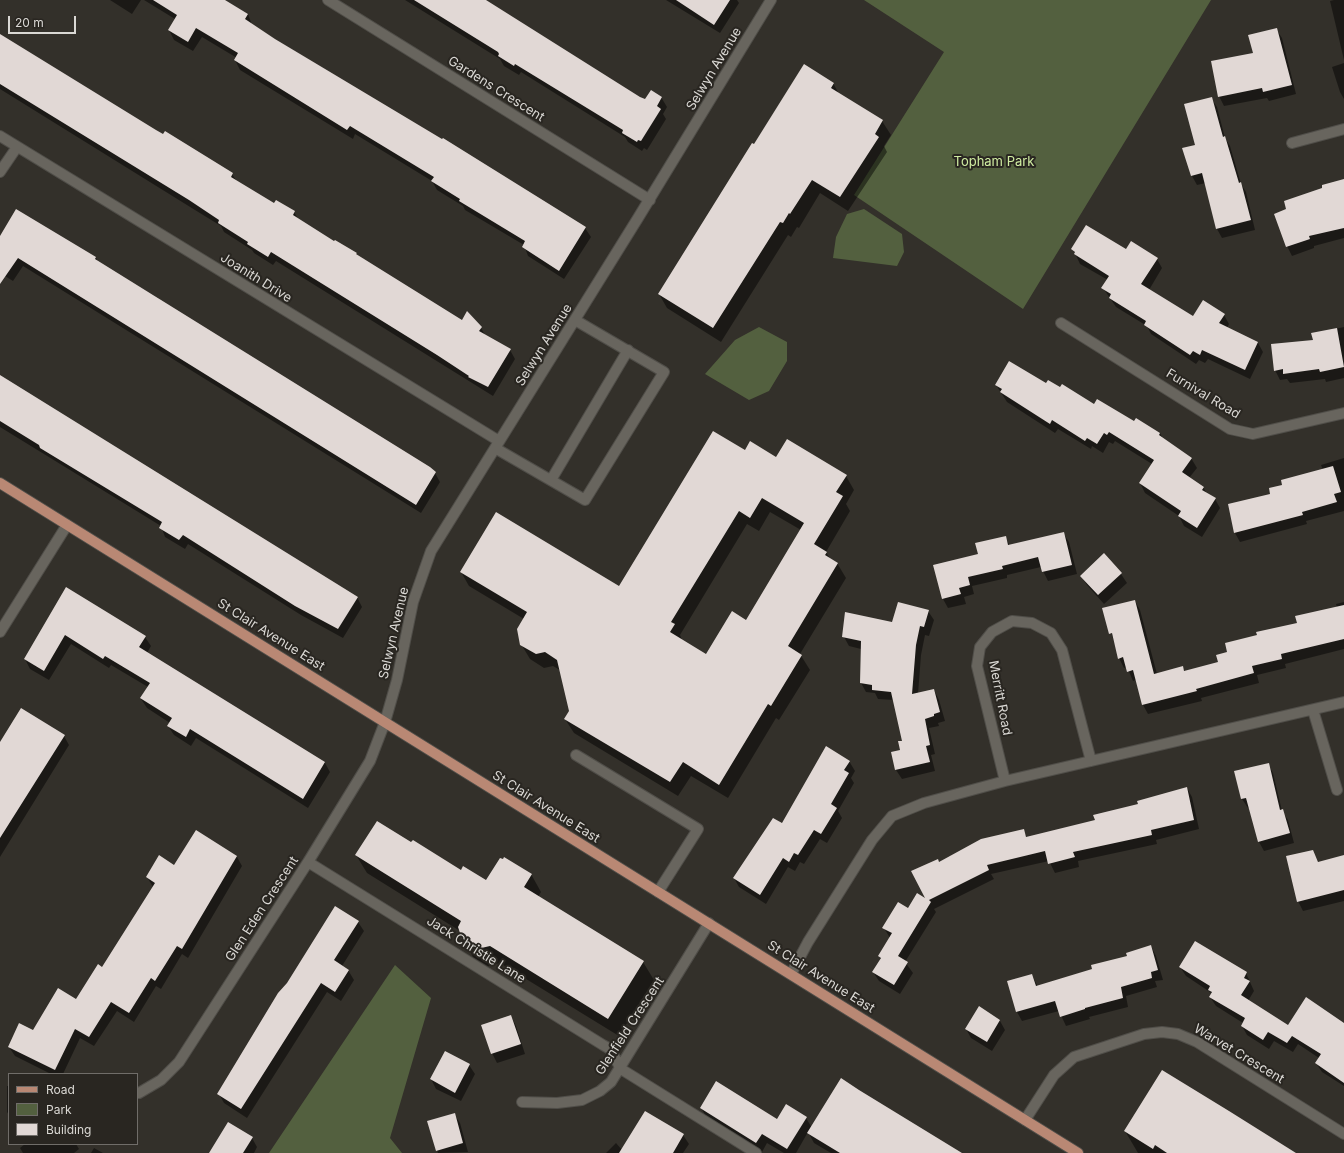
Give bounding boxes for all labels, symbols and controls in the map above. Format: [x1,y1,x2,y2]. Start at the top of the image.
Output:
scale bar [10,8,78,34]
text: 20 m [15,15,44,30]
street label: Selwyn Avenue [683,25,745,113]
street label: Gardens Crescent [445,53,547,125]
park label: Topham Park [954,154,1034,170]
street label: Joanith Drive [217,250,295,306]
street label: Selwyn Avenue [512,301,576,389]
street label: Furnival Road [1163,366,1243,422]
street label: Selwyn Avenue [376,585,412,681]
street label: St Clair Avenue East [215,596,327,674]
street label: Merritt Road [985,659,1015,737]
street label: St Clair Avenue East [490,768,602,846]
street label: Glen Eden Crescent [222,854,302,964]
street label: Jack Christie Lane [424,913,528,987]
street label: St Clair Avenue East [765,938,877,1016]
street label: Glenfield Crescent [592,974,668,1078]
street label: Warvet Crescent [1191,1021,1287,1087]
legend [8,1073,138,1145]
text: Road [46,1082,75,1097]
text: Park [46,1102,72,1117]
text: Building [46,1122,91,1137]

